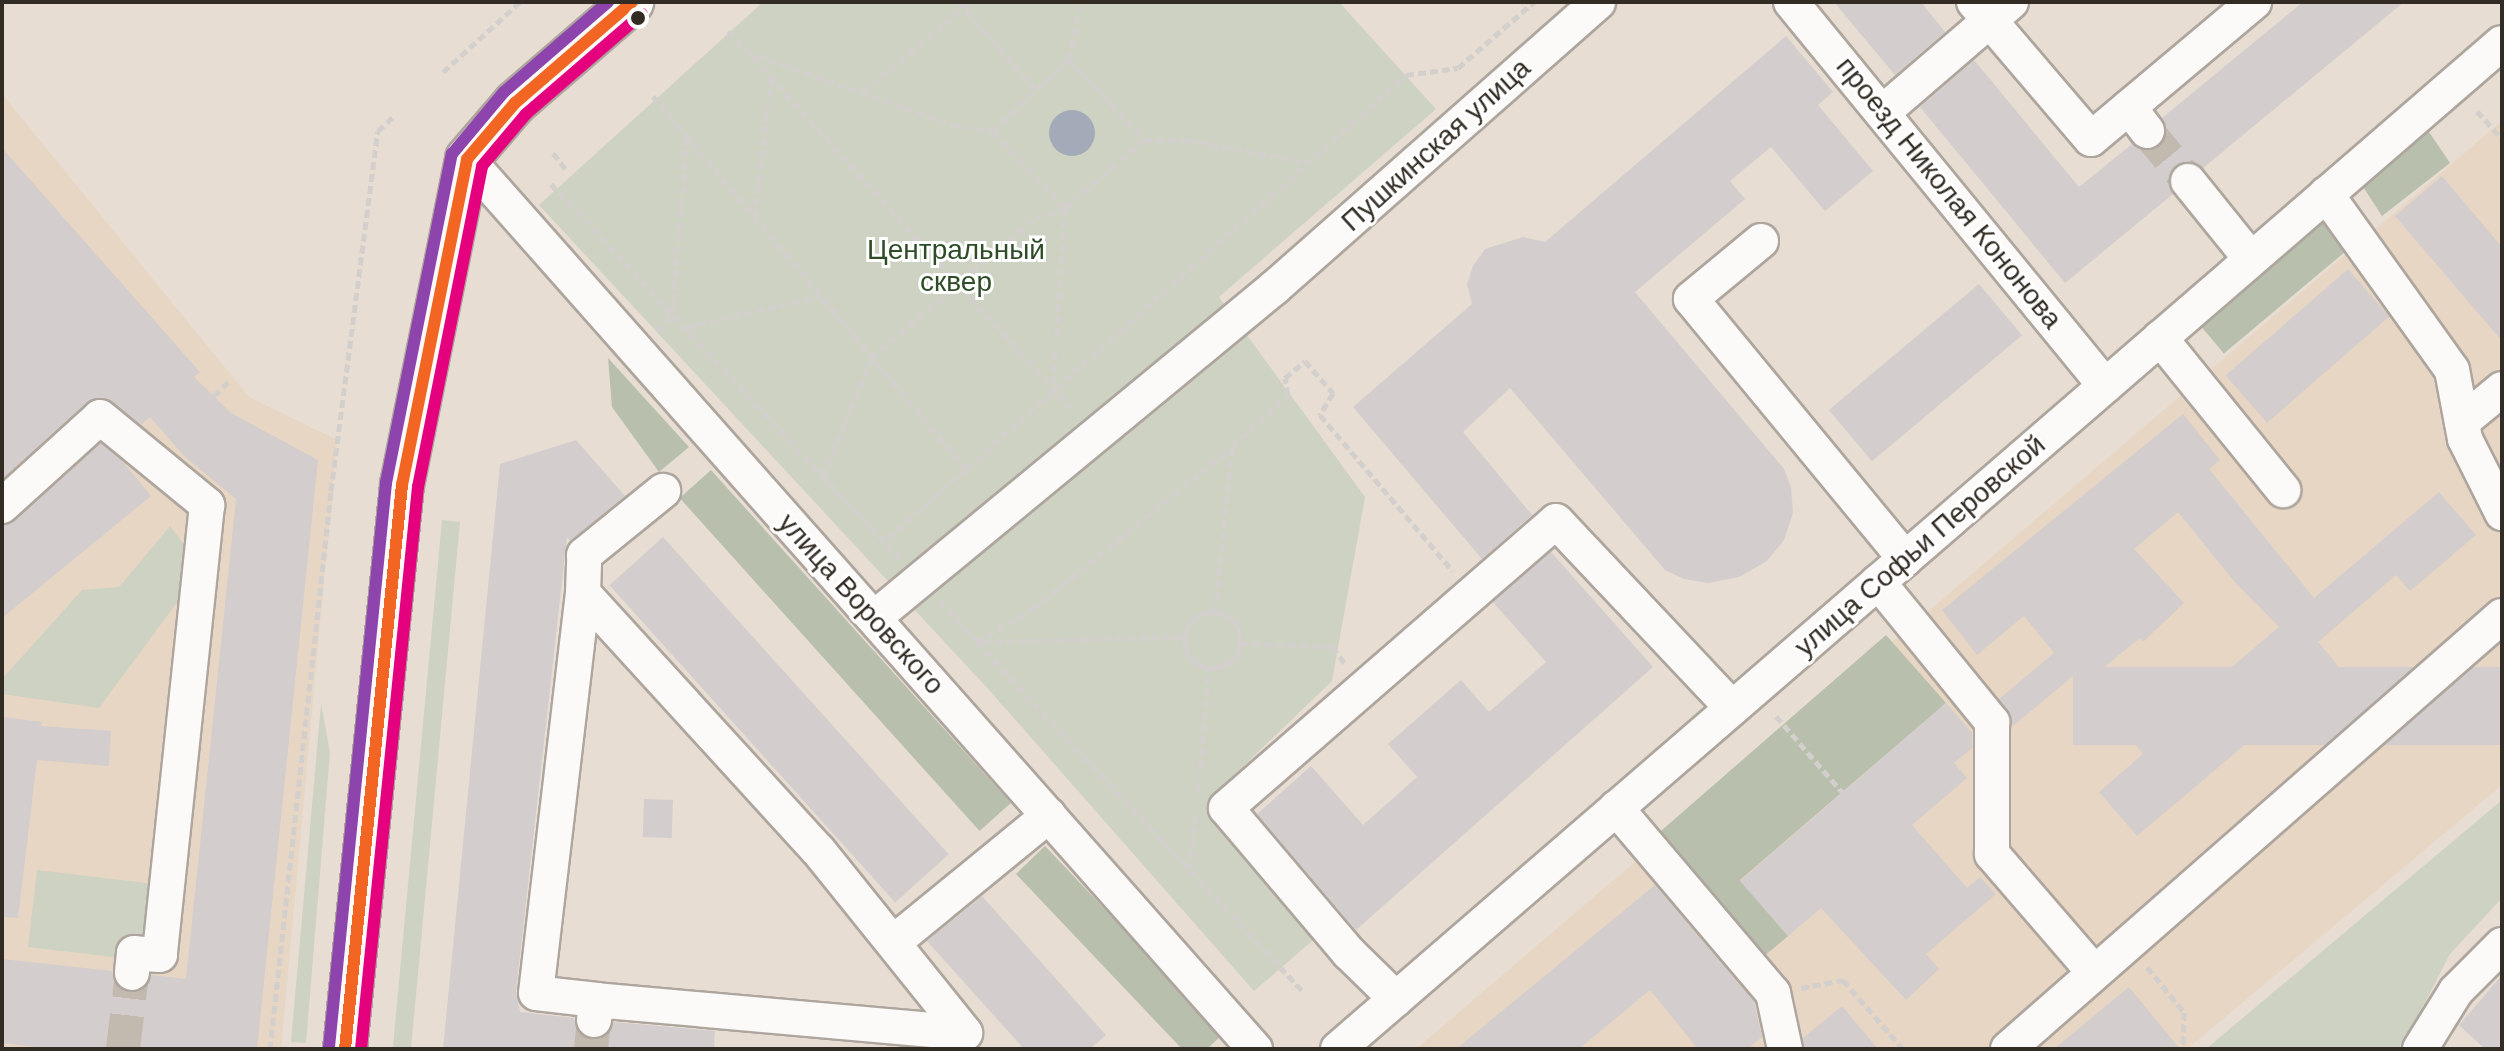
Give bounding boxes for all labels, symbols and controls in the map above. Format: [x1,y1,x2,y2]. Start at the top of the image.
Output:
unlabelled marker [630,10,646,26]
street label: проезд Николая Кононова [1829,50,2069,336]
street label: Пушкинская улица [1335,51,1537,239]
park label: Центральный сквер [867,233,1045,299]
street label: улица Софьи Перовской [1788,428,2052,664]
street label: улица Воровского [771,507,951,701]

